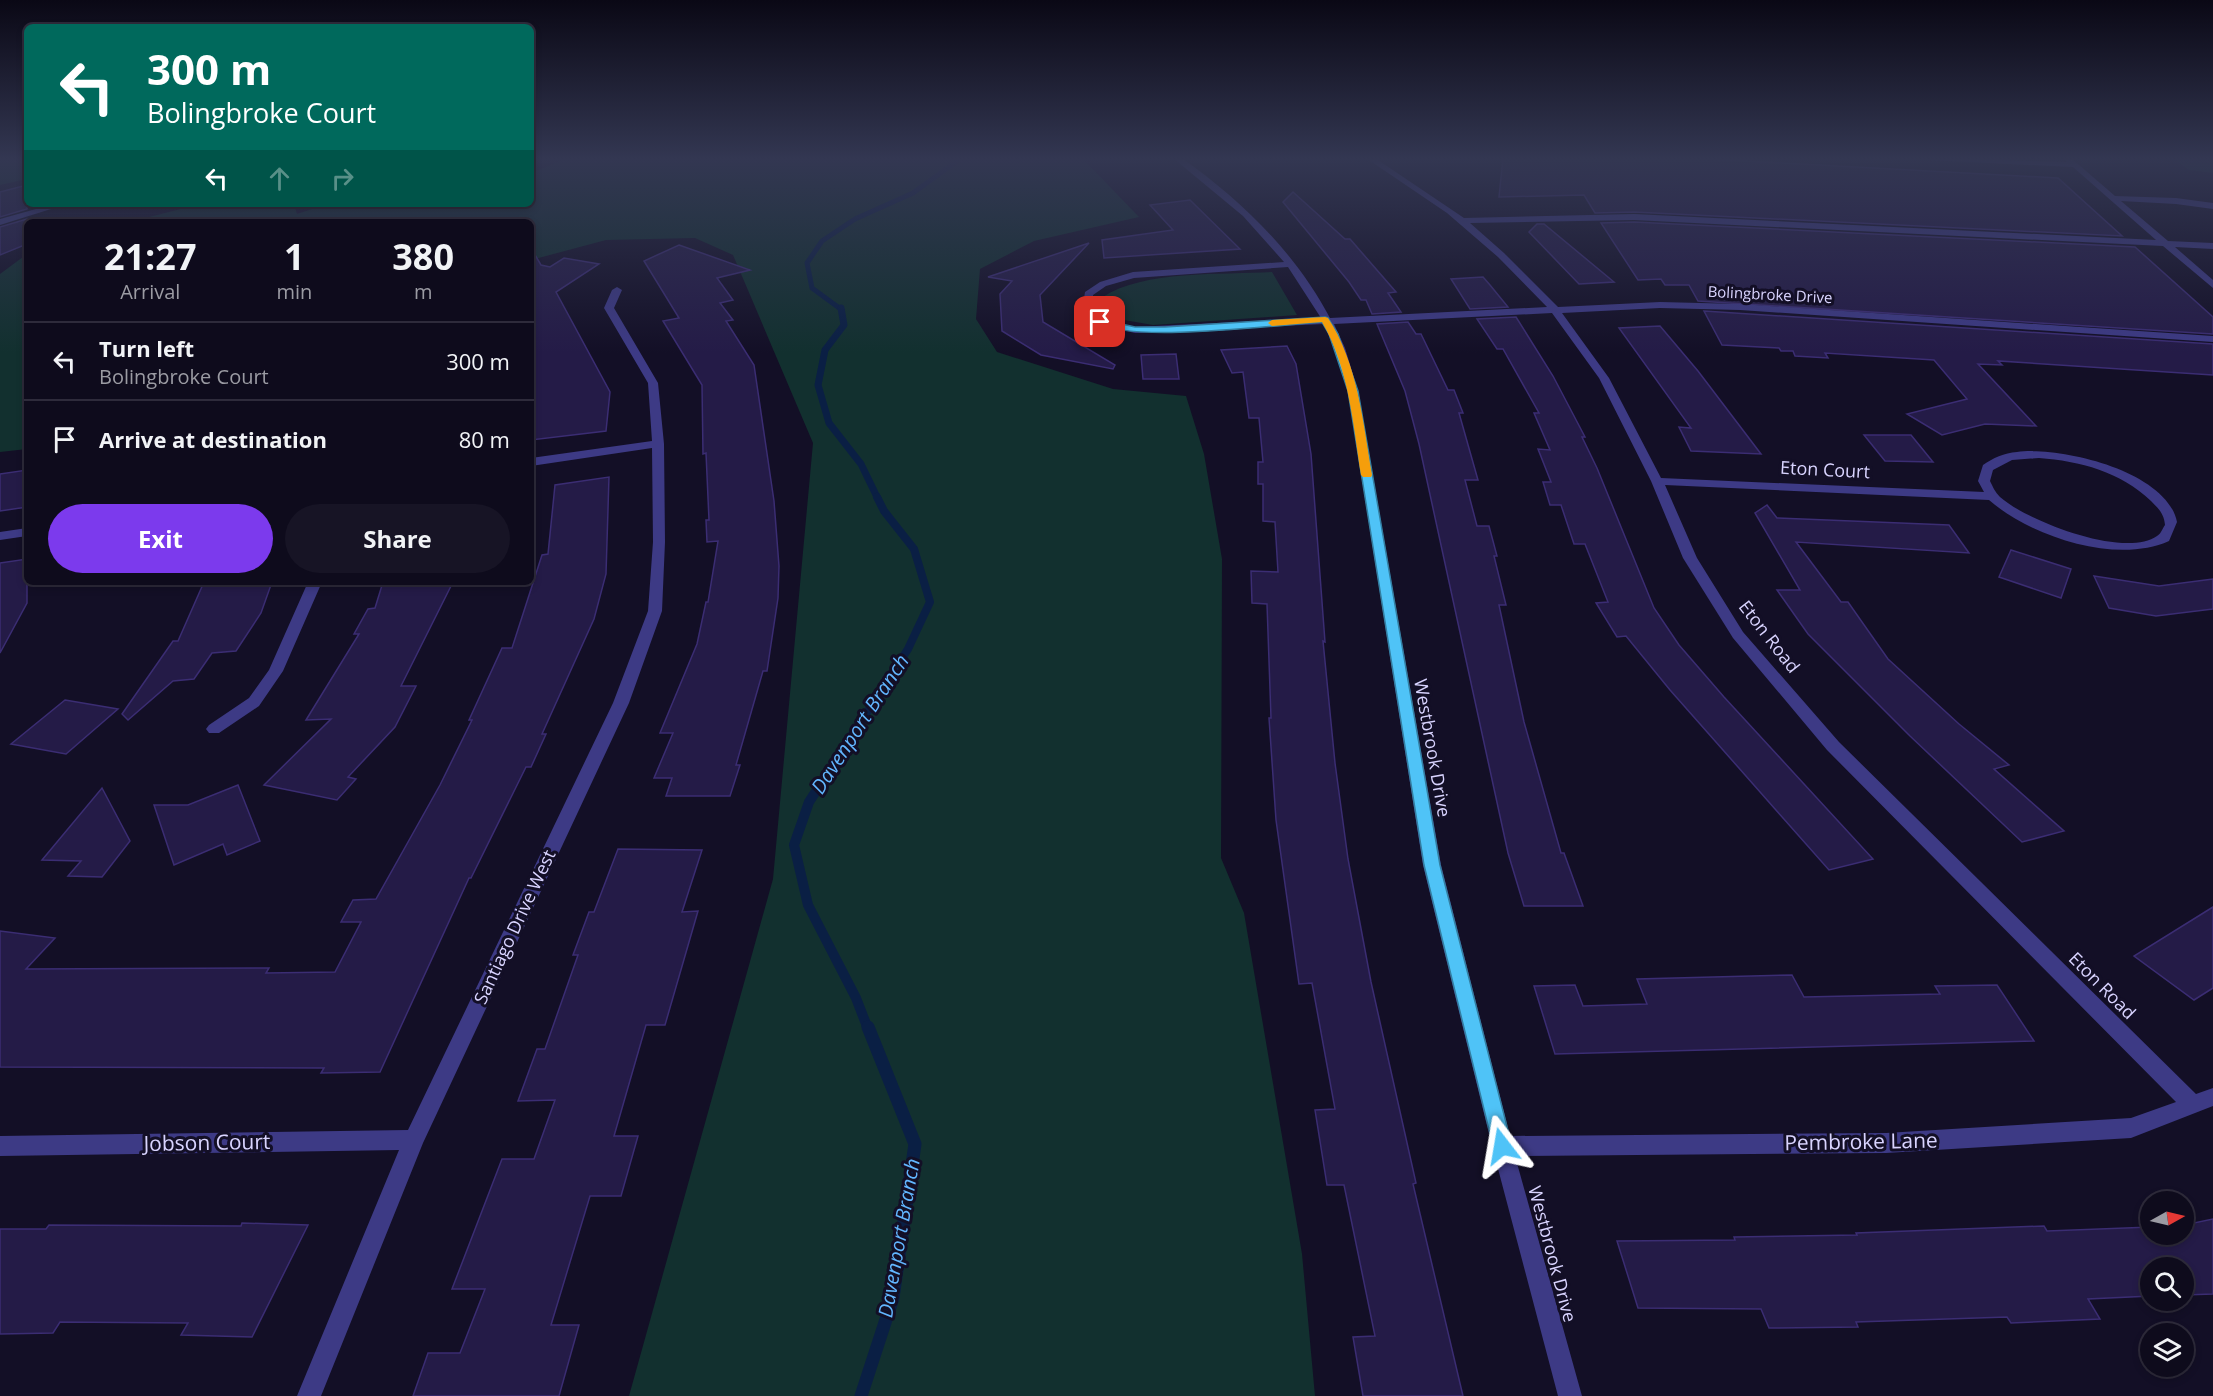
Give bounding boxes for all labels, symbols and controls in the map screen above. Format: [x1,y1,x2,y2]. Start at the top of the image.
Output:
text: 300 m [147,40,271,97]
icon: left [48,48,126,126]
text: Bolingbroke Court [147,94,376,131]
icon: left [200,162,233,195]
icon: ahead [263,162,296,195]
icon: right [326,162,359,195]
text: 21:27 [104,232,197,281]
text: 1 [284,232,305,281]
text: 380 [392,232,454,281]
text: Arrival [120,278,180,305]
text: min [276,278,312,305]
text: m [414,278,432,305]
street label: Bolingbroke Drive [1707,281,1833,307]
pin [1074,296,1125,347]
icon: arrive [1083,305,1116,338]
text: Turn left [99,333,194,363]
icon: left [48,345,81,378]
text: 300 m [446,346,510,376]
text: Bolingbroke Court [99,363,269,390]
icon: arrive [48,423,81,456]
text: Arrive at destination [99,424,327,454]
text: 80 m [459,424,510,454]
street label: Eton Court [1780,455,1871,483]
button: Exit [48,504,273,573]
button: Share [285,504,510,573]
street label: Eton Road [1734,595,1806,678]
water label: Davenport Branch [804,649,915,799]
street label: Westbrook Drive [1409,677,1457,819]
street label: Santiago Drive West [468,846,560,1008]
street label: Eton Road [2064,946,2142,1024]
position arrow [1470,1114,1534,1178]
street label: Pembroke Lane [1784,1126,1938,1156]
street label: Jobson Court [141,1127,271,1157]
water label: Davenport Branch [871,1156,926,1320]
street label: Westbrook Drive [1523,1183,1583,1324]
north arrow [2140,1191,2194,1245]
map controls [2140,1191,2194,1377]
button: search [2140,1257,2194,1311]
button: layers [2140,1323,2194,1377]

